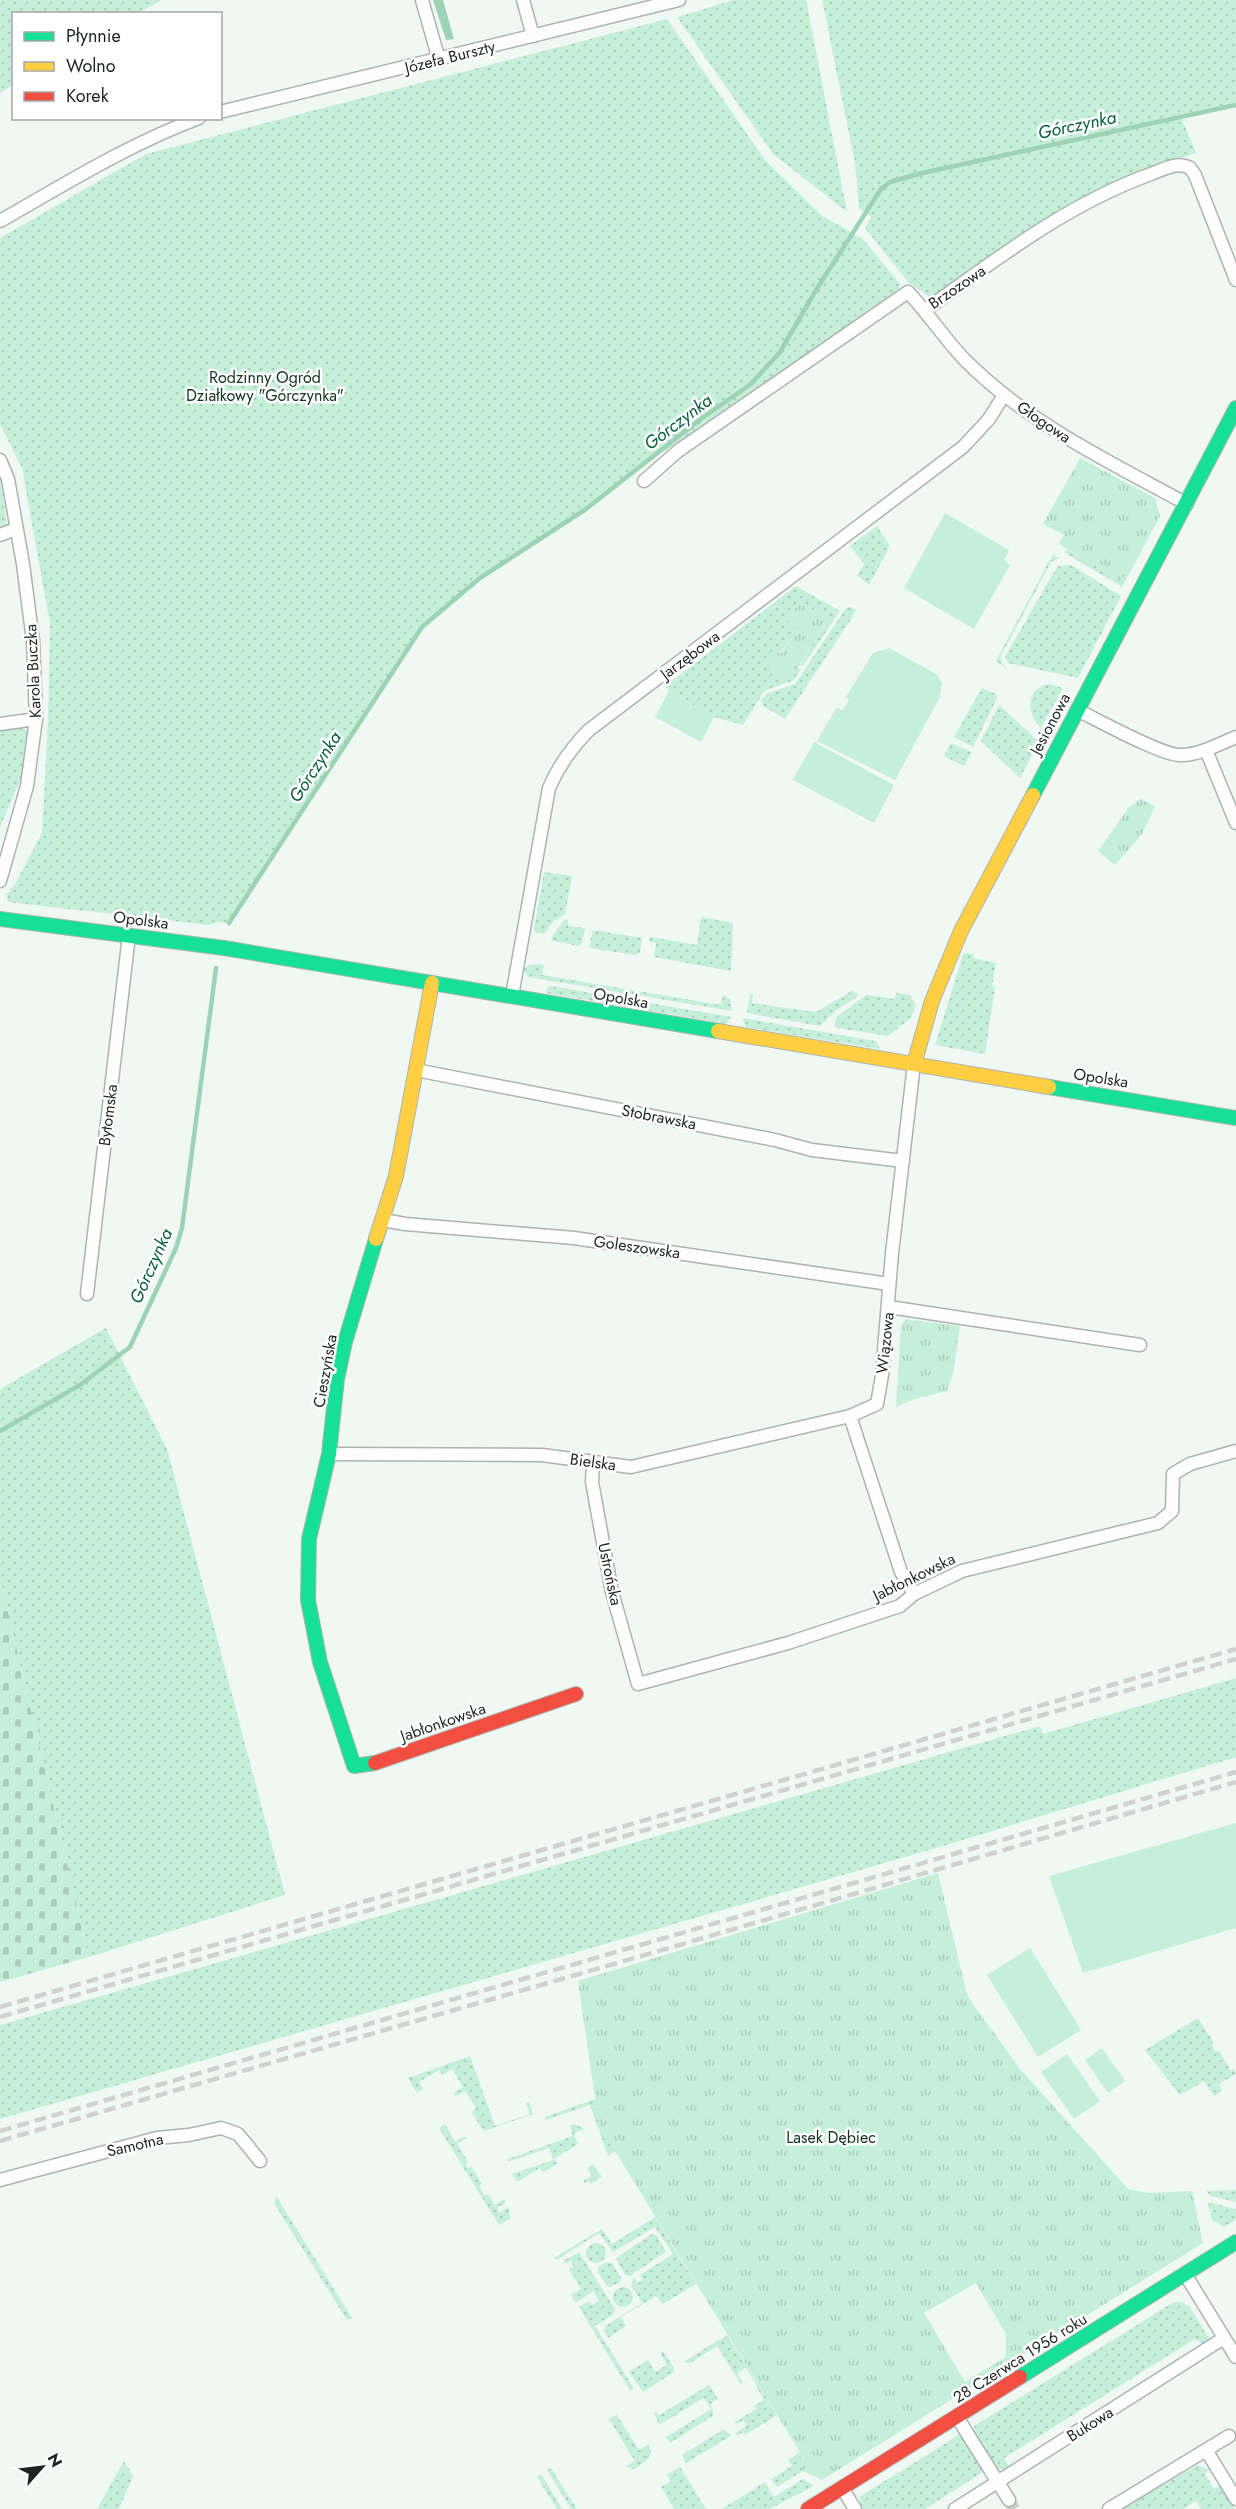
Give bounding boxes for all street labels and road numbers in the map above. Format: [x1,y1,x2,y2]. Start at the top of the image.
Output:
street label: Józefa Burszty [401,34,498,80]
street label: Brzozowa [924,259,990,315]
street label: Głogowa [1012,395,1076,449]
street label: Karola Buczka [19,623,47,719]
street label: Jarzębowa [654,625,724,686]
street label: Jesionowa [1023,689,1076,761]
street label: Opolska [112,905,170,935]
street label: Opolska [592,982,650,1014]
street label: Opolska [1072,1062,1130,1094]
street label: Bytomska [93,1083,123,1147]
street label: Stobrawska [620,1098,698,1136]
street label: Goleszowska [592,1230,682,1264]
street label: Wiązowa [870,1311,900,1375]
street label: Cieszyńska [307,1333,343,1409]
street label: Bielska [569,1447,617,1477]
street label: Ustrońska [592,1540,628,1608]
street label: Jabłonkowska [867,1547,959,1608]
street label: Jabłonkowska [395,1697,489,1748]
street label: Samotna [104,2127,166,2163]
street label: 28 Czerwca 1956 roku [948,2307,1092,2409]
street label: Bukowa [1062,2401,1118,2447]

